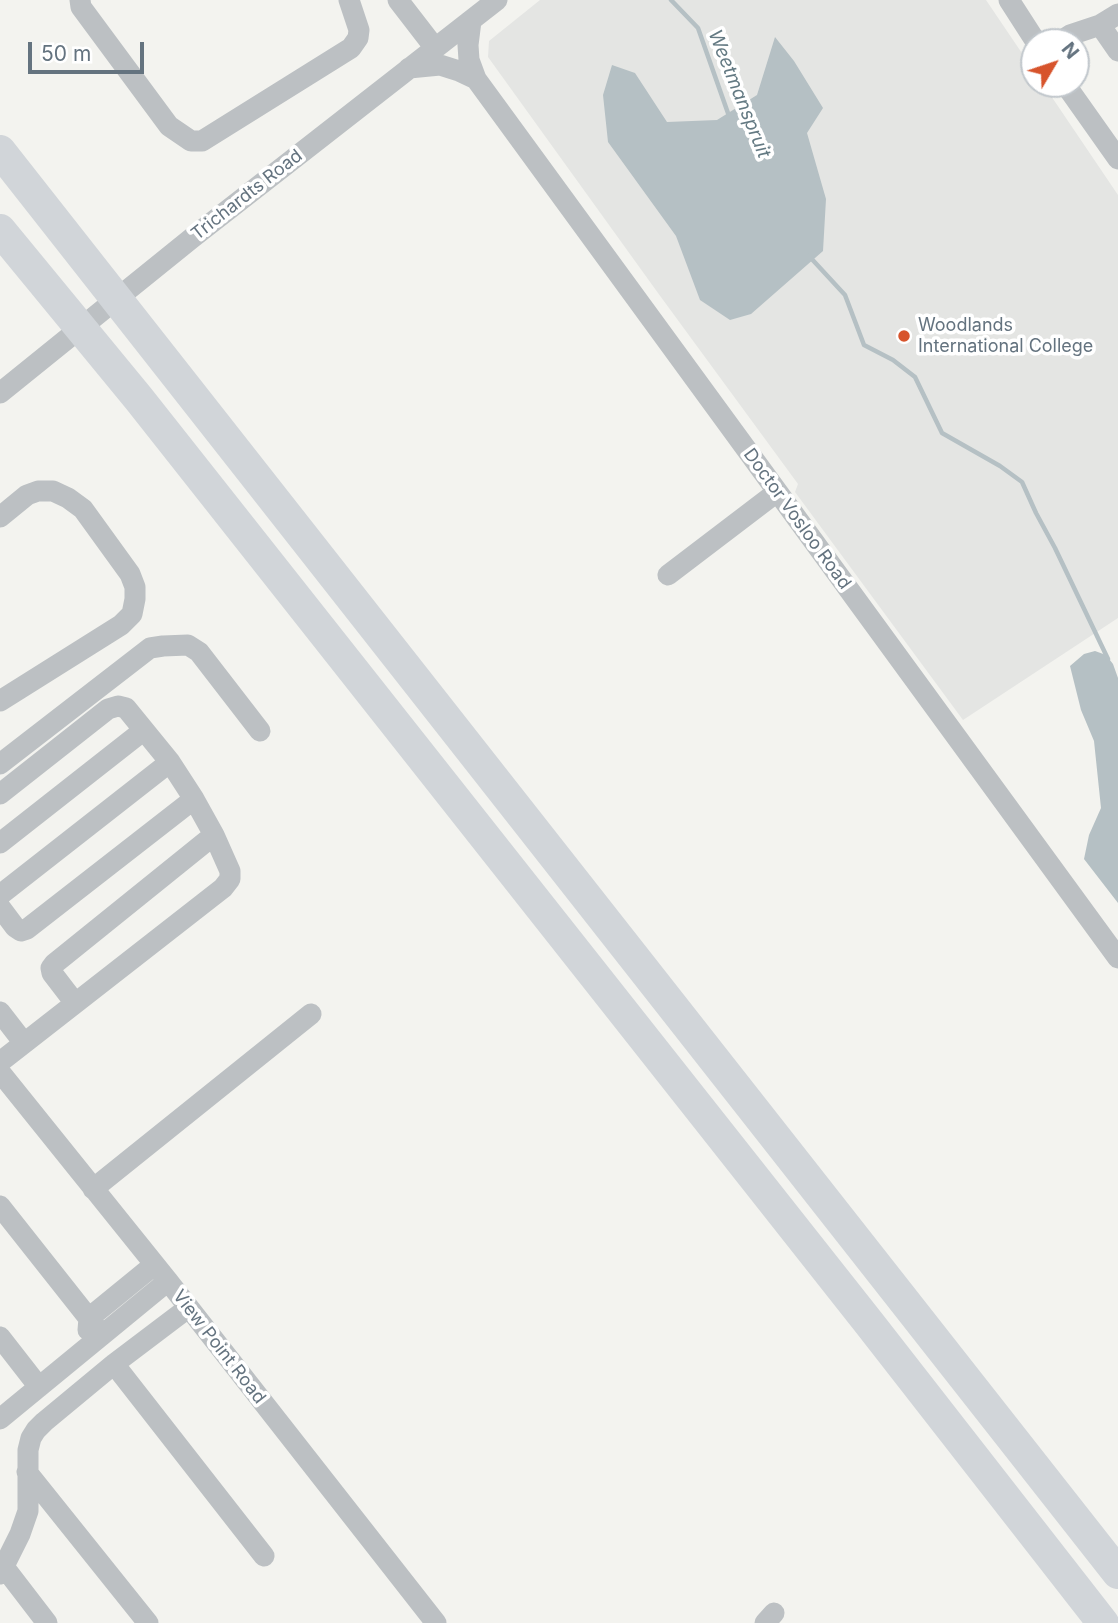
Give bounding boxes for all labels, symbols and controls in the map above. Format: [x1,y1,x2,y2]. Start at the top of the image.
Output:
water label: Weetmanspruit [703,27,775,161]
scale bar [32,28,147,72]
north arrow [1020,28,1090,98]
text: N [1057,38,1084,64]
text: 50 m [41,41,91,66]
street label: Trichardts Road [187,145,307,245]
place label: Woodlands International College [918,315,1093,358]
marker: Woodlands International College [896,328,912,344]
street label: Doctor Vosloo Road [739,444,855,594]
street label: View Point Road [168,1286,270,1408]

